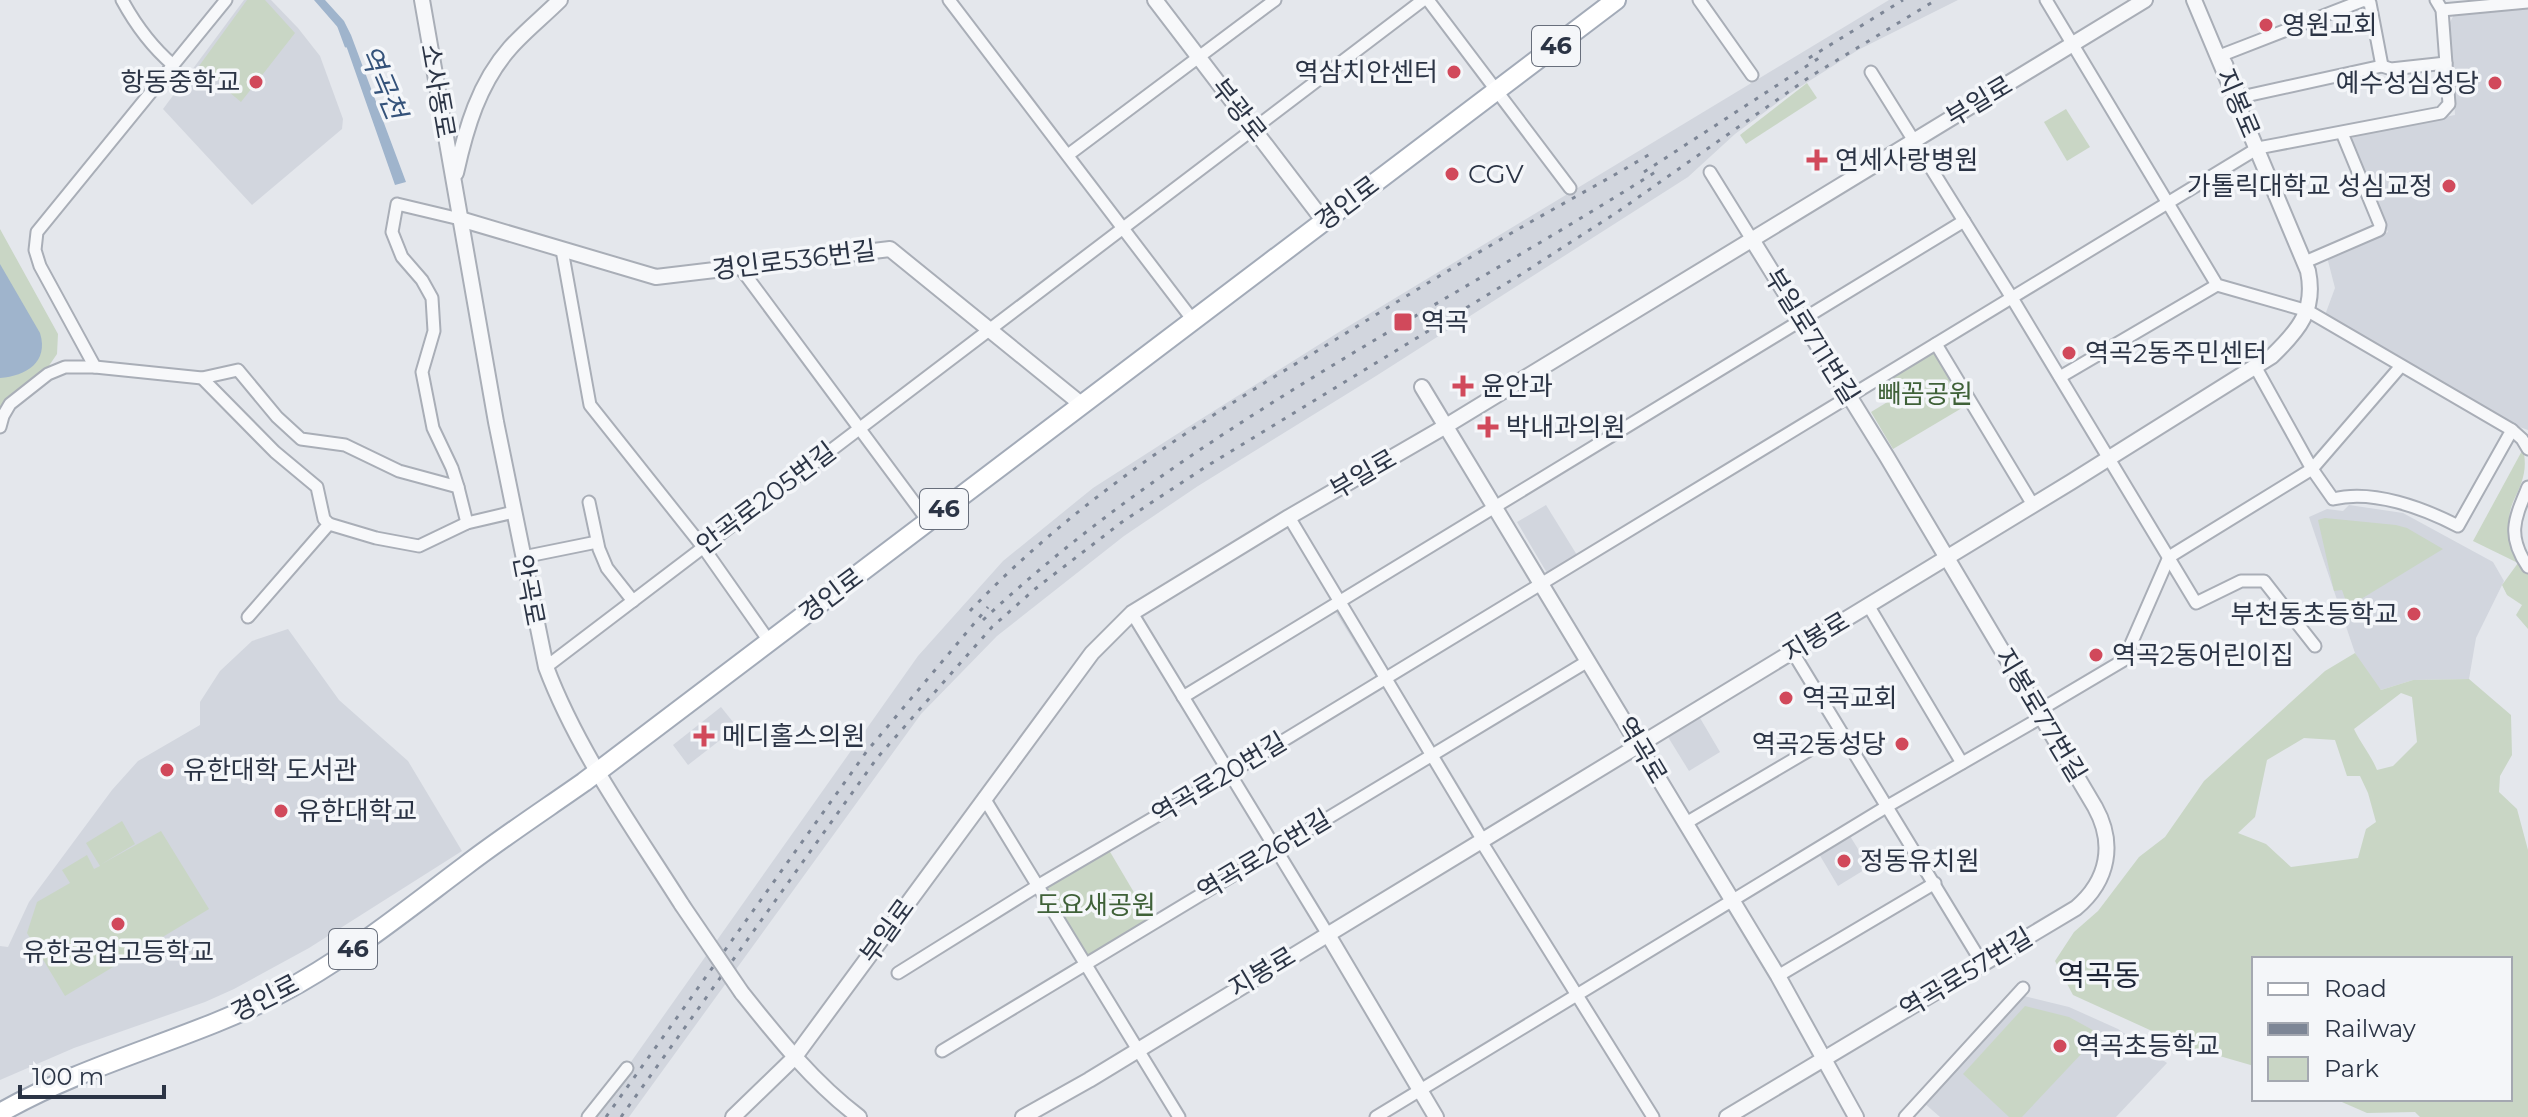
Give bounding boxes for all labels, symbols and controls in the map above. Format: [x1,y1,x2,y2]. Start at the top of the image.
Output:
place label: 영원교회 [2282,9,2378,41]
marker: 영원교회 [2257,16,2275,34]
road number: 46 [1532,26,1580,66]
water label: 역곡천 [352,40,415,127]
street label: 소사동로 [414,41,462,141]
place label: 역삼치안센터 [1294,56,1438,88]
marker: 역삼치안센터 [1445,63,1463,81]
street label: 지봉로 [2209,64,2267,142]
place label: 항동중학교 [120,66,240,98]
place label: 예수성심성당 [2335,67,2479,99]
street label: 부일로 [1940,69,2018,133]
street label: 부광로 [1204,72,1274,148]
marker: 항동중학교 [247,73,265,91]
marker: 예수성심성당 [2486,74,2504,92]
place label: 연세사랑병원 [1835,144,1979,176]
marker: 연세사랑병원 [1806,149,1828,171]
place label: CGV [1468,158,1525,190]
marker: CGV [1443,165,1461,183]
street label: 경인로 [1309,169,1385,237]
place label: 가톨릭대학교 성심교정 [2187,170,2433,202]
marker: 가톨릭대학교 성심교정 [2440,177,2458,195]
street label: 경인로536번길 [710,234,878,286]
street label: 부일로711번길 [1758,262,1866,410]
place label: 역곡 [1421,306,1469,338]
marker: 역곡 [1392,311,1414,333]
place label: 역곡2동주민센터 [2085,337,2267,369]
marker: 역곡2동주민센터 [2060,344,2078,362]
place label: 윤안과 [1481,370,1553,402]
marker: 윤안과 [1452,375,1474,397]
park label: 빼꼼공원 [1877,378,1973,410]
place label: 박내과의원 [1506,411,1626,443]
marker: 박내과의원 [1477,416,1499,438]
street label: 안곡로205번길 [690,435,842,561]
street label: 부일로 [1324,442,1402,506]
road number: 46 [920,489,968,529]
street label: 안곡로 [506,552,552,628]
street label: 경인로 [793,561,869,629]
place label: 부천동초등학교 [2231,598,2398,630]
street label: 지봉로 [1777,605,1855,669]
marker: 부천동초등학교 [2405,605,2423,623]
place label: 역곡2동어린이집 [2112,639,2294,671]
street label: 지봉로77번길 [1989,642,2093,788]
marker: 역곡2동어린이집 [2087,646,2105,664]
place label: 역곡교회 [1802,682,1898,714]
marker: 역곡교회 [1777,689,1795,707]
street label: 역곡로 [1610,711,1674,789]
place label: 메디홀스의원 [722,720,866,752]
marker: 메디홀스의원 [693,725,715,747]
street label: 역곡로20번길 [1146,725,1292,831]
place label: 역곡2동성당 [1752,728,1886,760]
marker: 역곡2동성당 [1893,735,1911,753]
place label: 유한대학 도서관 [183,754,357,786]
marker: 유한대학 도서관 [158,761,176,779]
place label: 유한대학교 [297,795,417,827]
marker: 유한대학교 [272,802,290,820]
street label: 역곡로26번길 [1191,803,1337,907]
place label: 정동유치원 [1860,845,1980,877]
marker: 정동유치원 [1835,852,1853,870]
park label: 도요새공원 [1036,889,1156,921]
street label: 부일로 [853,893,921,969]
marker: 유한공업고등학교 [109,915,127,933]
street label: 역곡로57번길 [1894,921,2038,1025]
road number: 46 [329,929,377,969]
place label: 유한공업고등학교 [22,936,214,968]
street label: 지봉로 [1223,940,1301,1004]
district label: 역곡동 [2058,957,2140,994]
legend [2252,957,2512,1101]
street label: 경인로 [226,967,304,1029]
text: Road [2324,974,2387,1003]
text: Railway [2324,1014,2416,1043]
place label: 역곡초등학교 [2076,1030,2220,1062]
marker: 역곡초등학교 [2051,1037,2069,1055]
scale bar [20,1049,164,1099]
text: Park [2324,1054,2379,1083]
text: 100 m [32,1062,104,1091]

